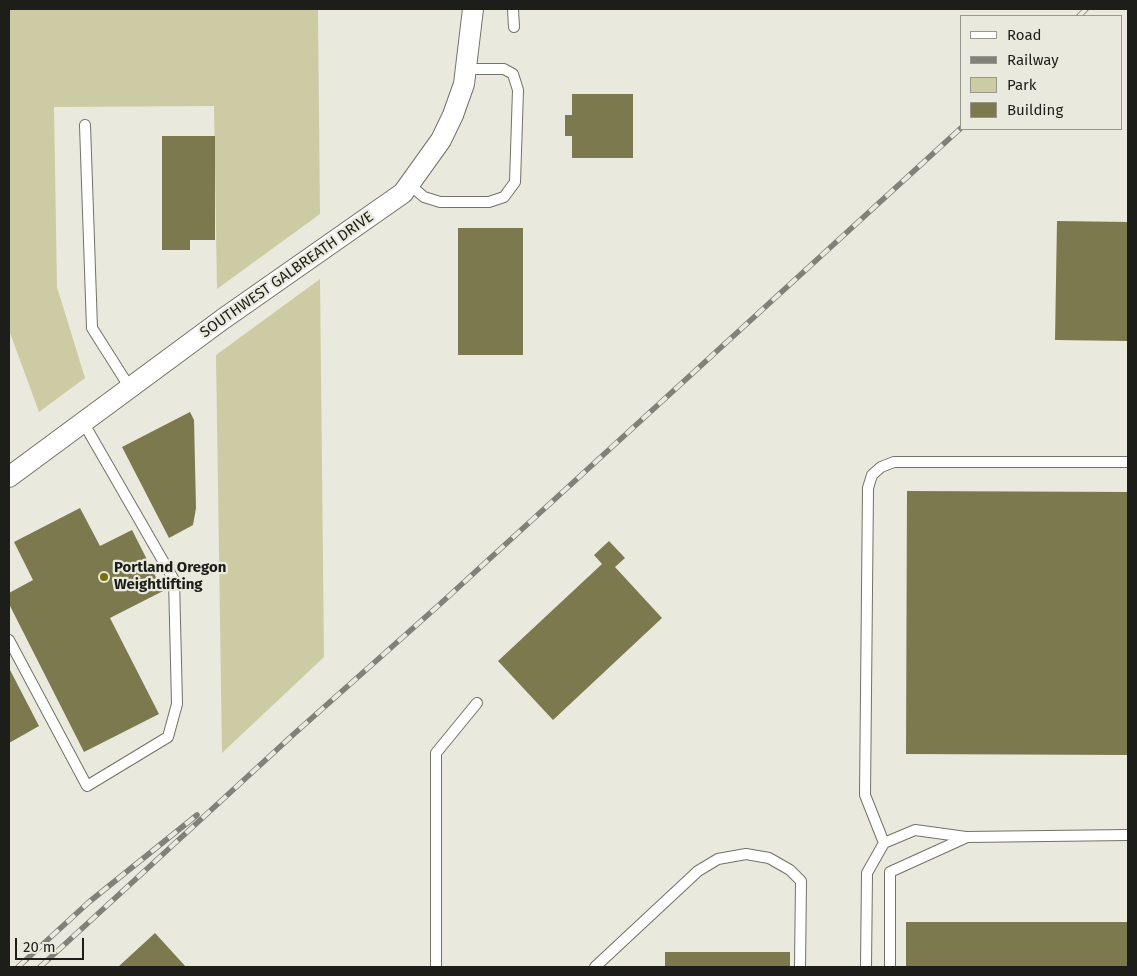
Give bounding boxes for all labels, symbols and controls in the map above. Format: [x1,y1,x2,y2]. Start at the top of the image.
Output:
legend [960,15,1122,130]
text: Road [1007,26,1042,44]
text: Railway [1007,51,1059,69]
text: Park [1007,76,1037,94]
text: Building [1007,101,1063,119]
street label: SOUTHWEST GALBREATH DRIVE [197,208,377,342]
place label: Portland Oregon Weightlifting [114,559,226,594]
marker: Portland Oregon Weightlifting [98,571,110,583]
scale bar [18,928,86,960]
text: 20 m [23,938,56,956]

